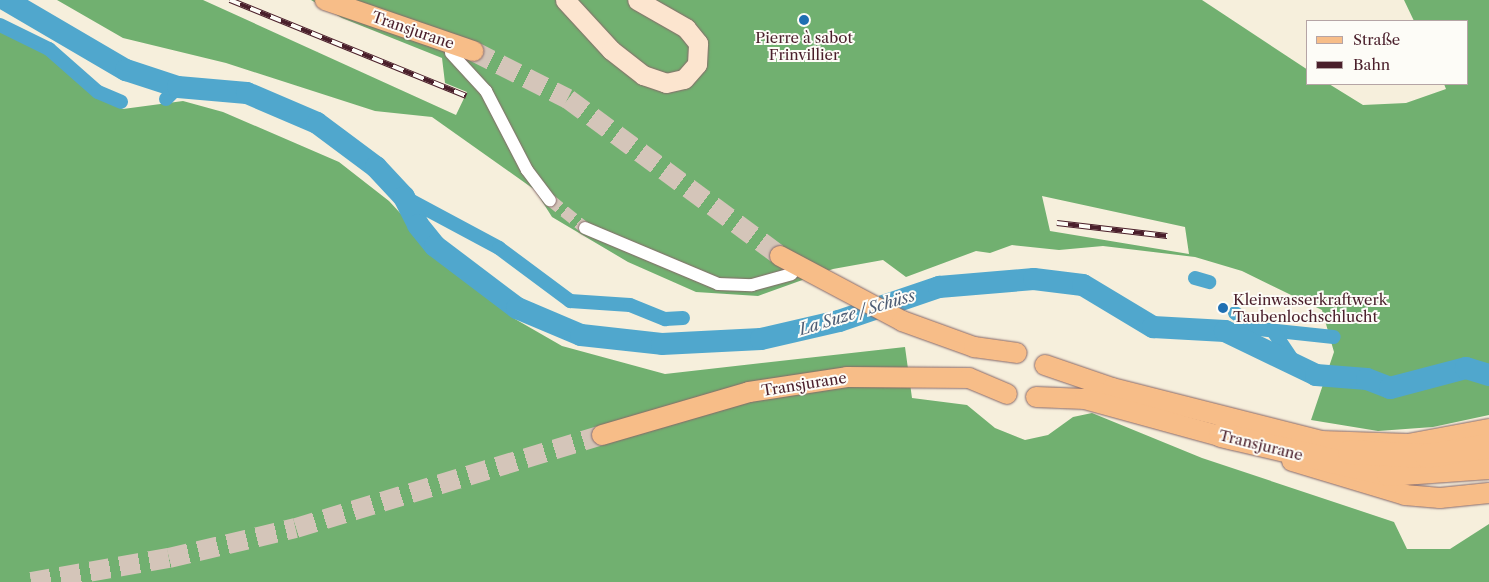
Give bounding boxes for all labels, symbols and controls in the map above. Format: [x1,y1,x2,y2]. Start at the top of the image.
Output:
street label: Transjurane [369,8,457,52]
marker: Pierre à sabot Frinvillier [798,14,810,26]
legend [1306,20,1469,85]
place label: Pierre à sabot Frinvillier [755,28,853,63]
text: Straße [1353,30,1400,49]
text: Bahn [1353,55,1390,74]
water label: La Suze / Schüss [796,285,918,339]
place label: Kleinwasserkraftwerk Taubenlochschlucht [1233,290,1387,325]
marker: Kleinwasserkraftwerk Taubenlochschlucht [1217,302,1229,314]
street label: Transjurane [760,368,848,400]
street label: Transjurane [1217,426,1305,464]

